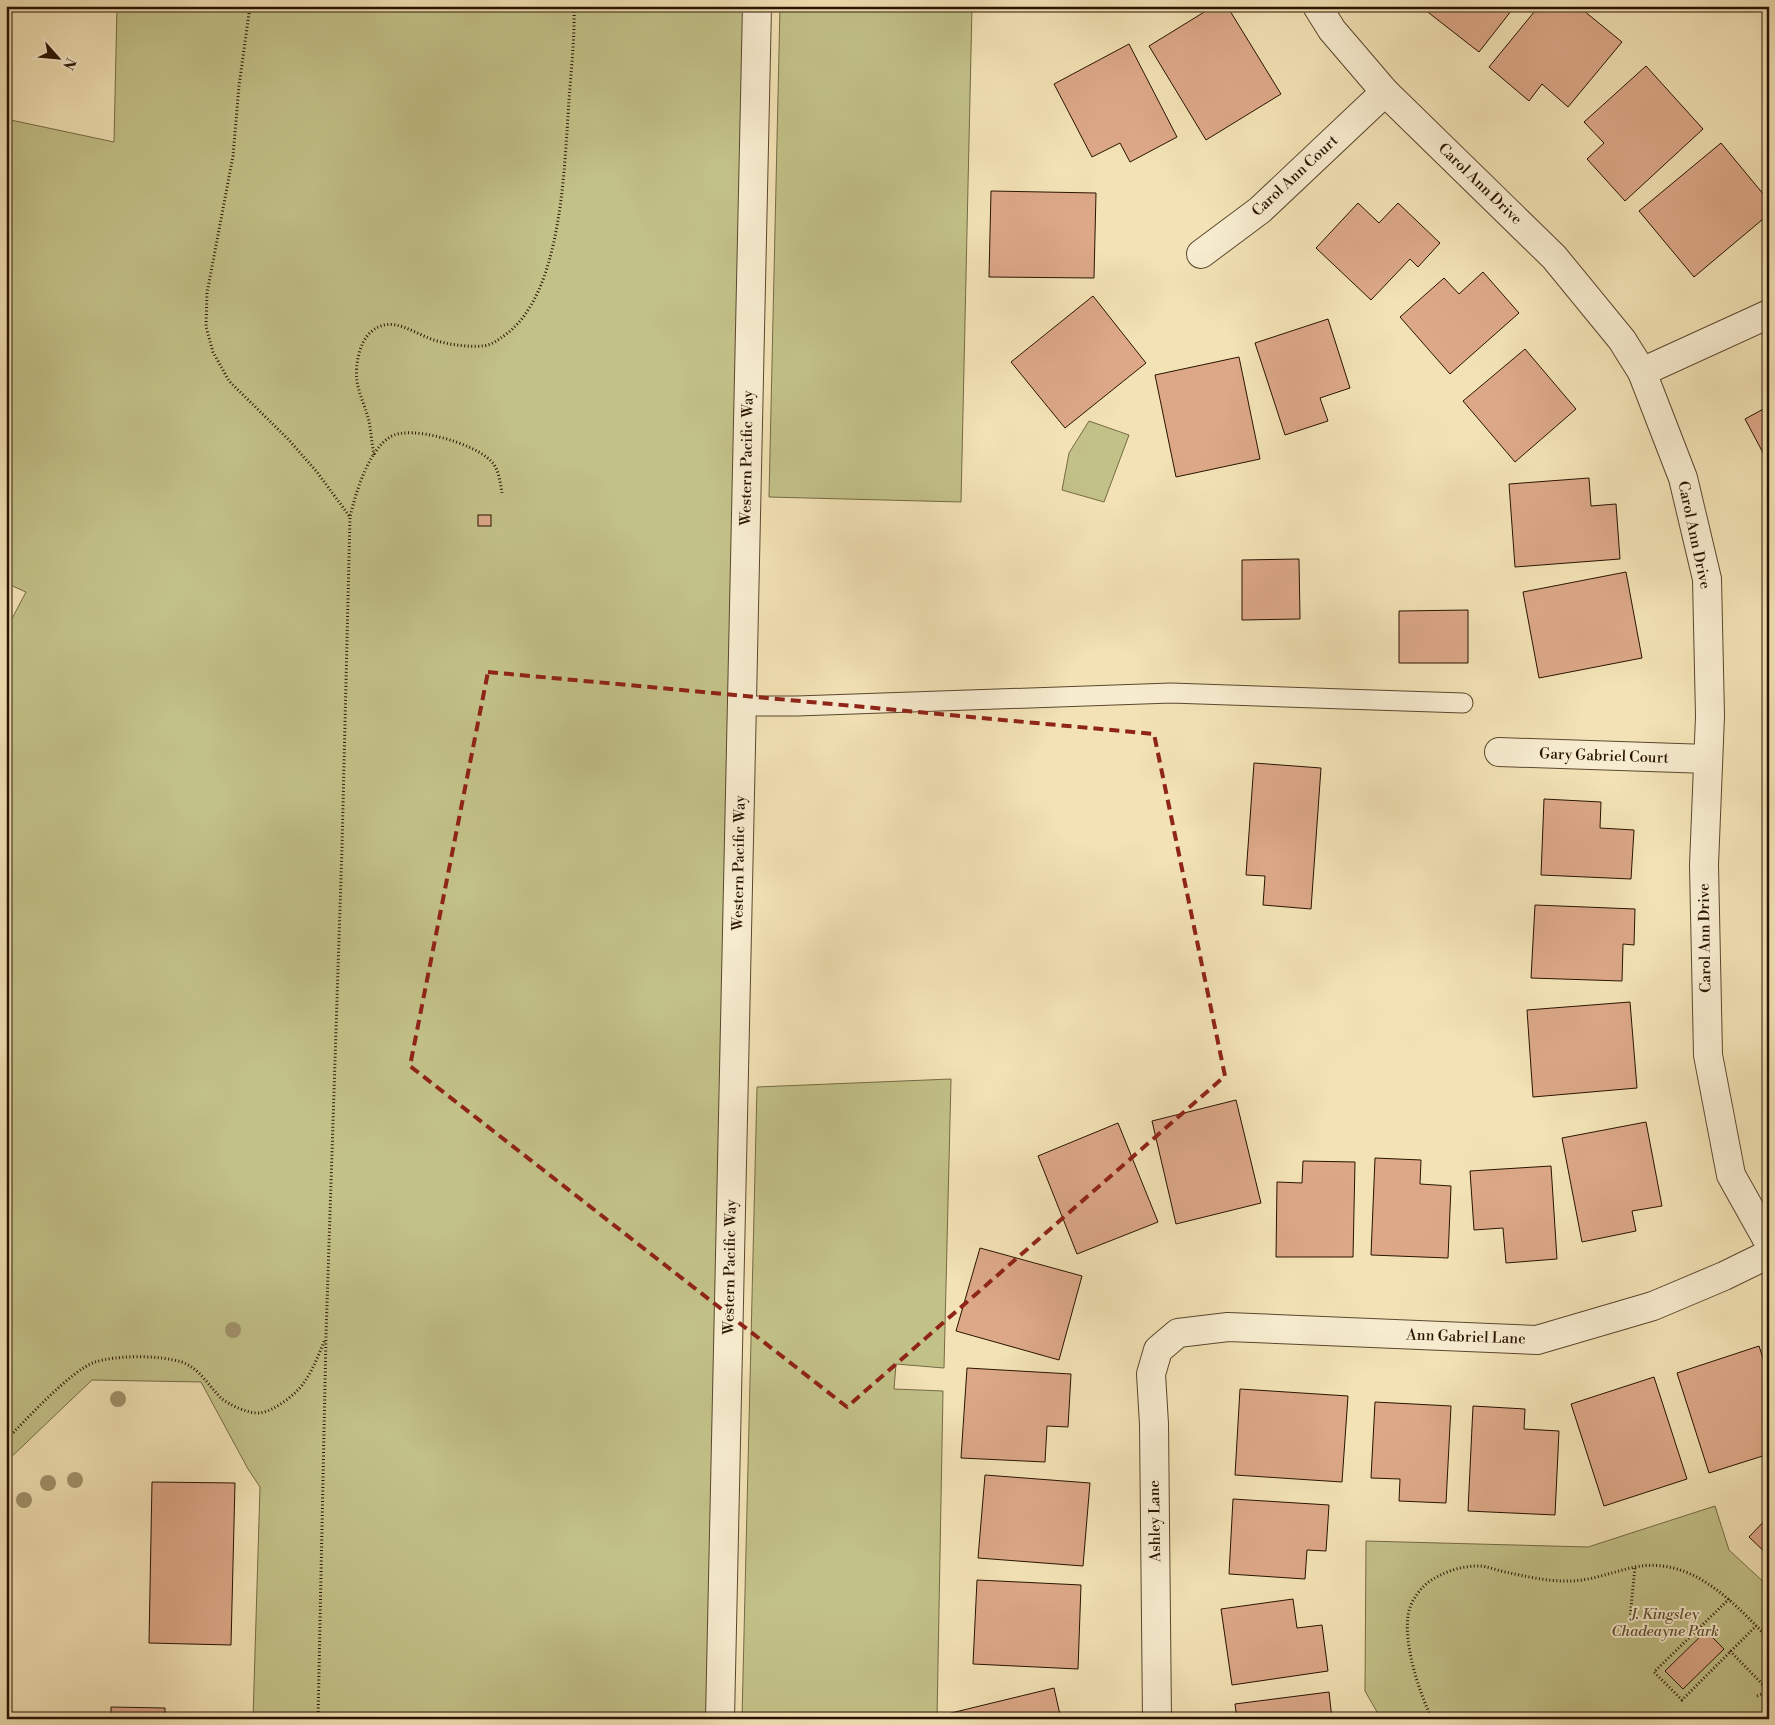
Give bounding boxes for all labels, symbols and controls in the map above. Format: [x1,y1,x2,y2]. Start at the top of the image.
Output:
north arrow [32,32,82,82]
text: N [58,54,79,72]
street label: Carol Ann Court [1248,131,1343,221]
street label: Carol Ann Drive [1434,139,1526,229]
street label: Western Pacific Way [736,389,758,527]
street label: Carol Ann Drive [1673,479,1715,591]
street label: Gary Gabriel Court [1539,744,1670,768]
street label: Western Pacific Way [728,794,750,932]
street label: Carol Ann Drive [1695,883,1715,993]
street label: Western Pacific Way [719,1198,741,1336]
street label: Ann Gabriel Lane [1405,1325,1526,1349]
street label: Ashley Lane [1145,1480,1165,1563]
park label: J. Kingsley Chadeayne Park [1611,1605,1719,1641]

